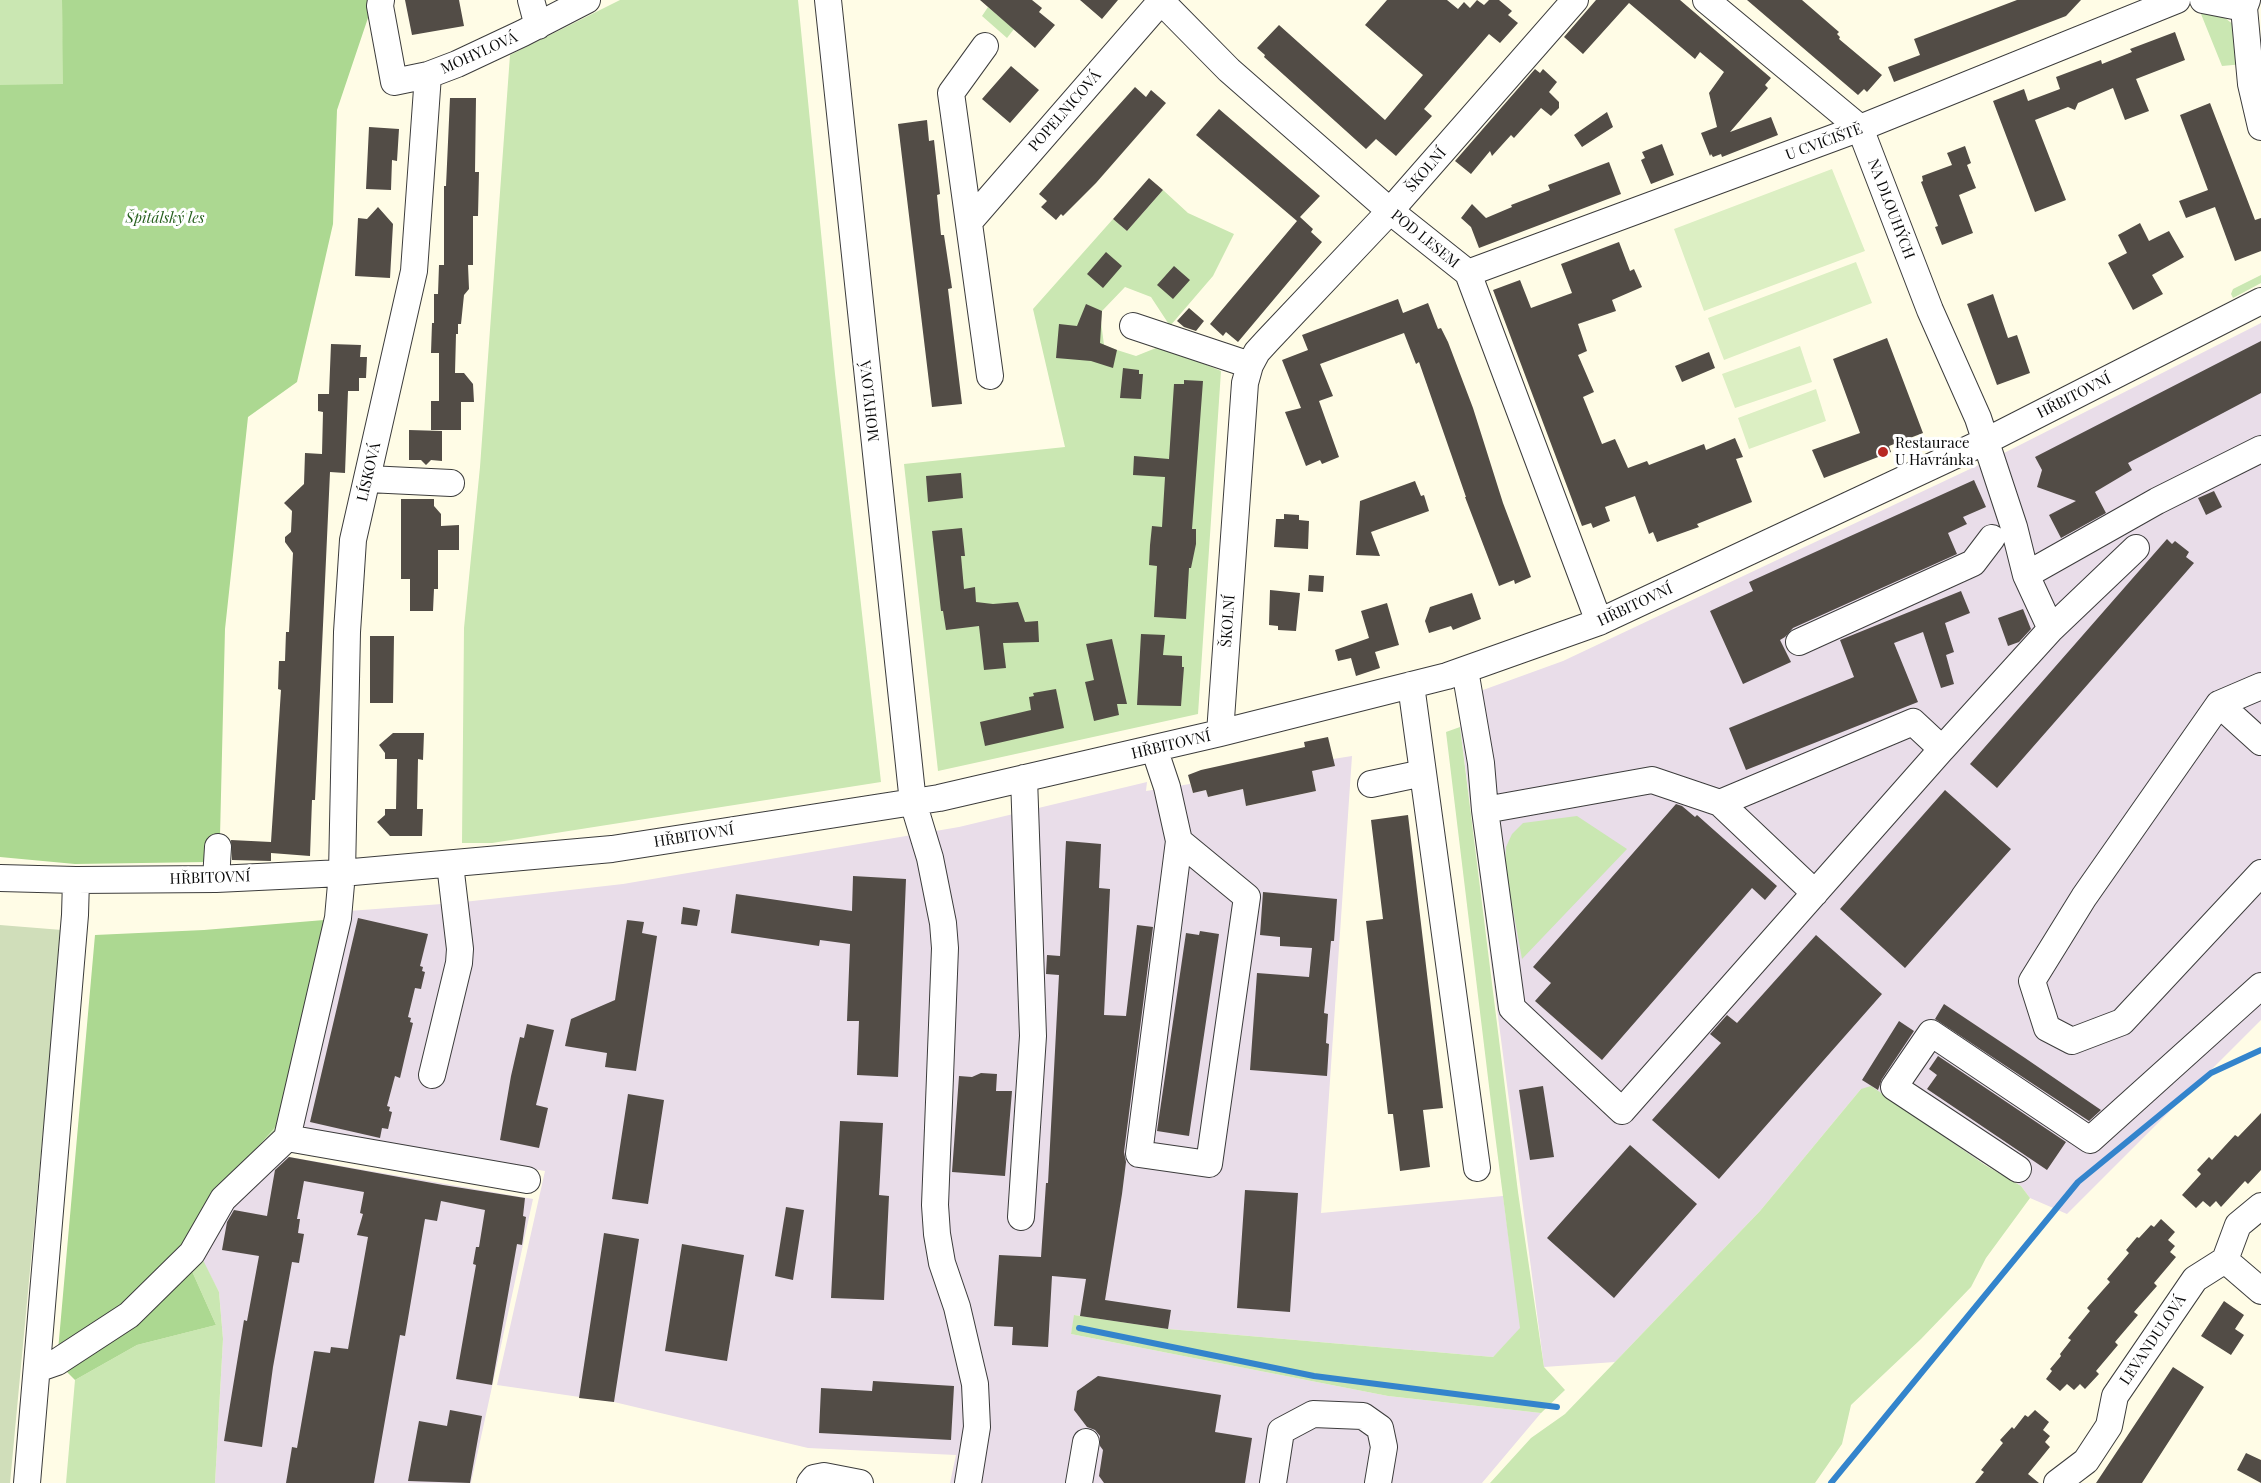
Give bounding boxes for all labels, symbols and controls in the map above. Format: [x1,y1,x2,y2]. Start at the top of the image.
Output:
street label: MOHYLOVÁ [438,28,520,78]
street label: POPELNICOVÁ [1025,67,1105,155]
street label: U CVIČIŠTĚ [1783,120,1865,164]
street label: ŠKOLNÍ [1402,144,1450,196]
street label: NA DLOUHÝCH [1864,156,1918,262]
street label: POD LESEM [1387,206,1463,272]
park label: Špitálský les [126,209,204,227]
street label: MOHYLOVÁ [857,359,883,443]
street label: HŘBITOVNÍ [2034,370,2114,422]
place label: Restaurace U Havránka [1895,434,1974,469]
street label: LÍSKOVÁ [353,441,385,503]
marker: Restaurace U Havránka [1876,445,1890,459]
street label: HŘBITOVNÍ [1595,580,1675,630]
street label: ŠKOLNÍ [1217,594,1239,648]
street label: HŘBITOVNÍ [1130,727,1212,763]
street label: HŘBITOVNÍ [653,821,735,851]
street label: HŘBITOVNÍ [169,868,251,888]
street label: LEVANDULOVÁ [2116,1292,2190,1388]

